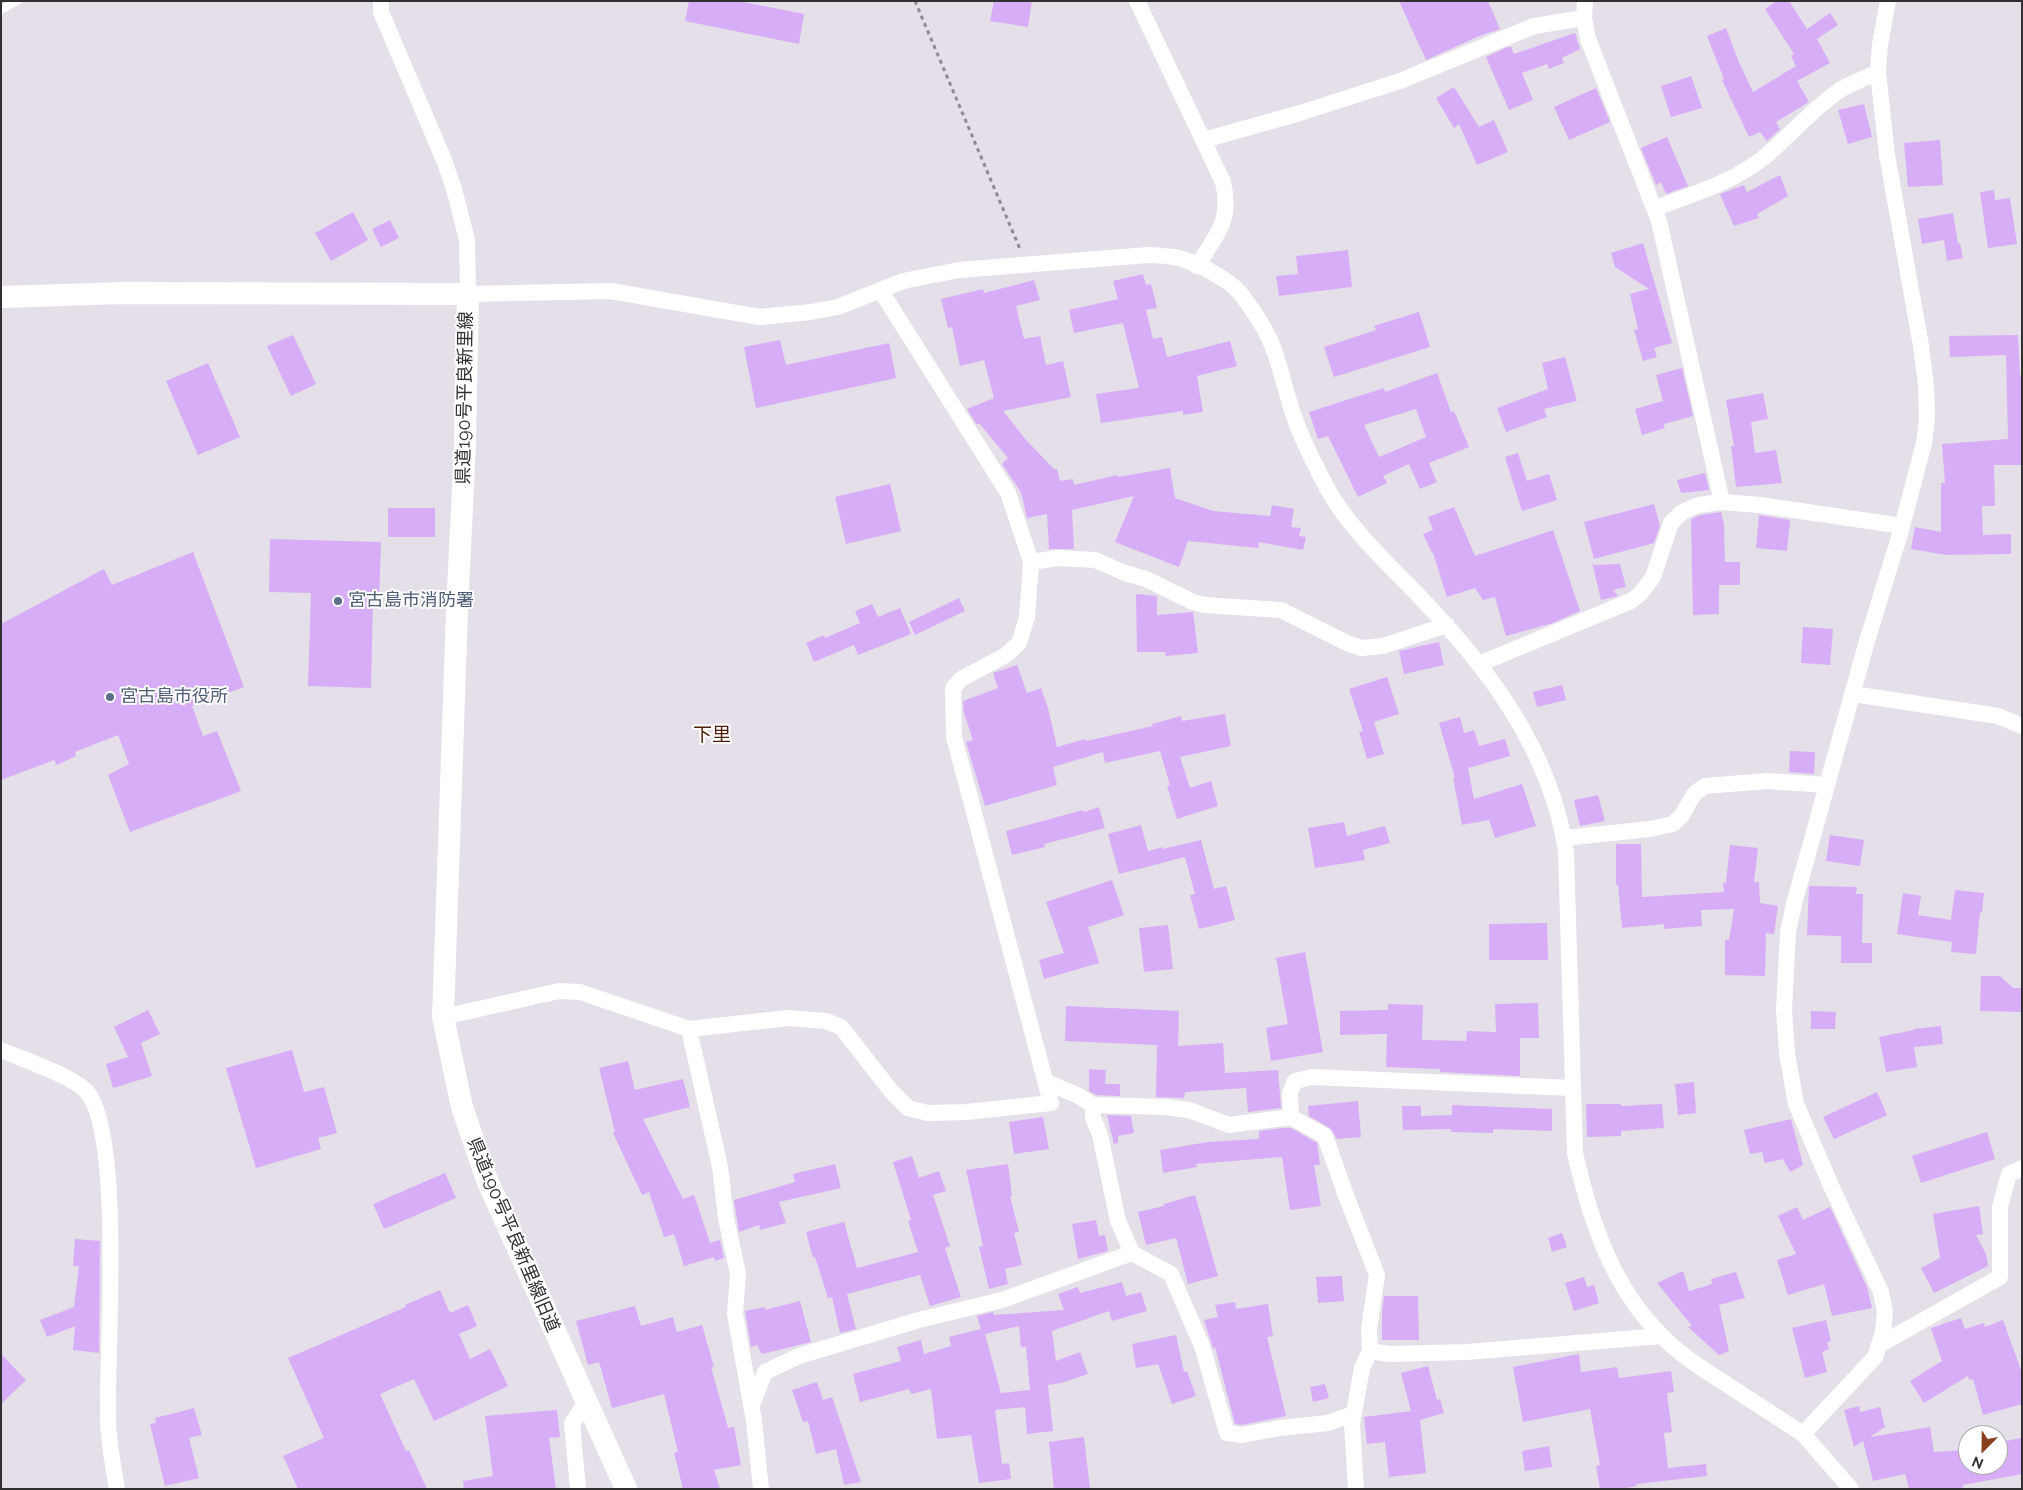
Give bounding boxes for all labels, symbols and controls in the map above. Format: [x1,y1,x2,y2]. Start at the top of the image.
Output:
street label: 県道190号平良新里線 [453,311,477,485]
place label: 宮古島市消防署 [348,590,474,612]
marker: 宮古島市消防署 [332,595,344,607]
place label: 宮古島市役所 [120,686,228,708]
marker: 宮古島市役所 [104,691,116,703]
district label: 下里 [693,724,731,746]
street label: 県道190号平良新里線旧道 [462,1134,564,1336]
north arrow [1958,1425,2008,1475]
text: N [1969,1453,1986,1472]

